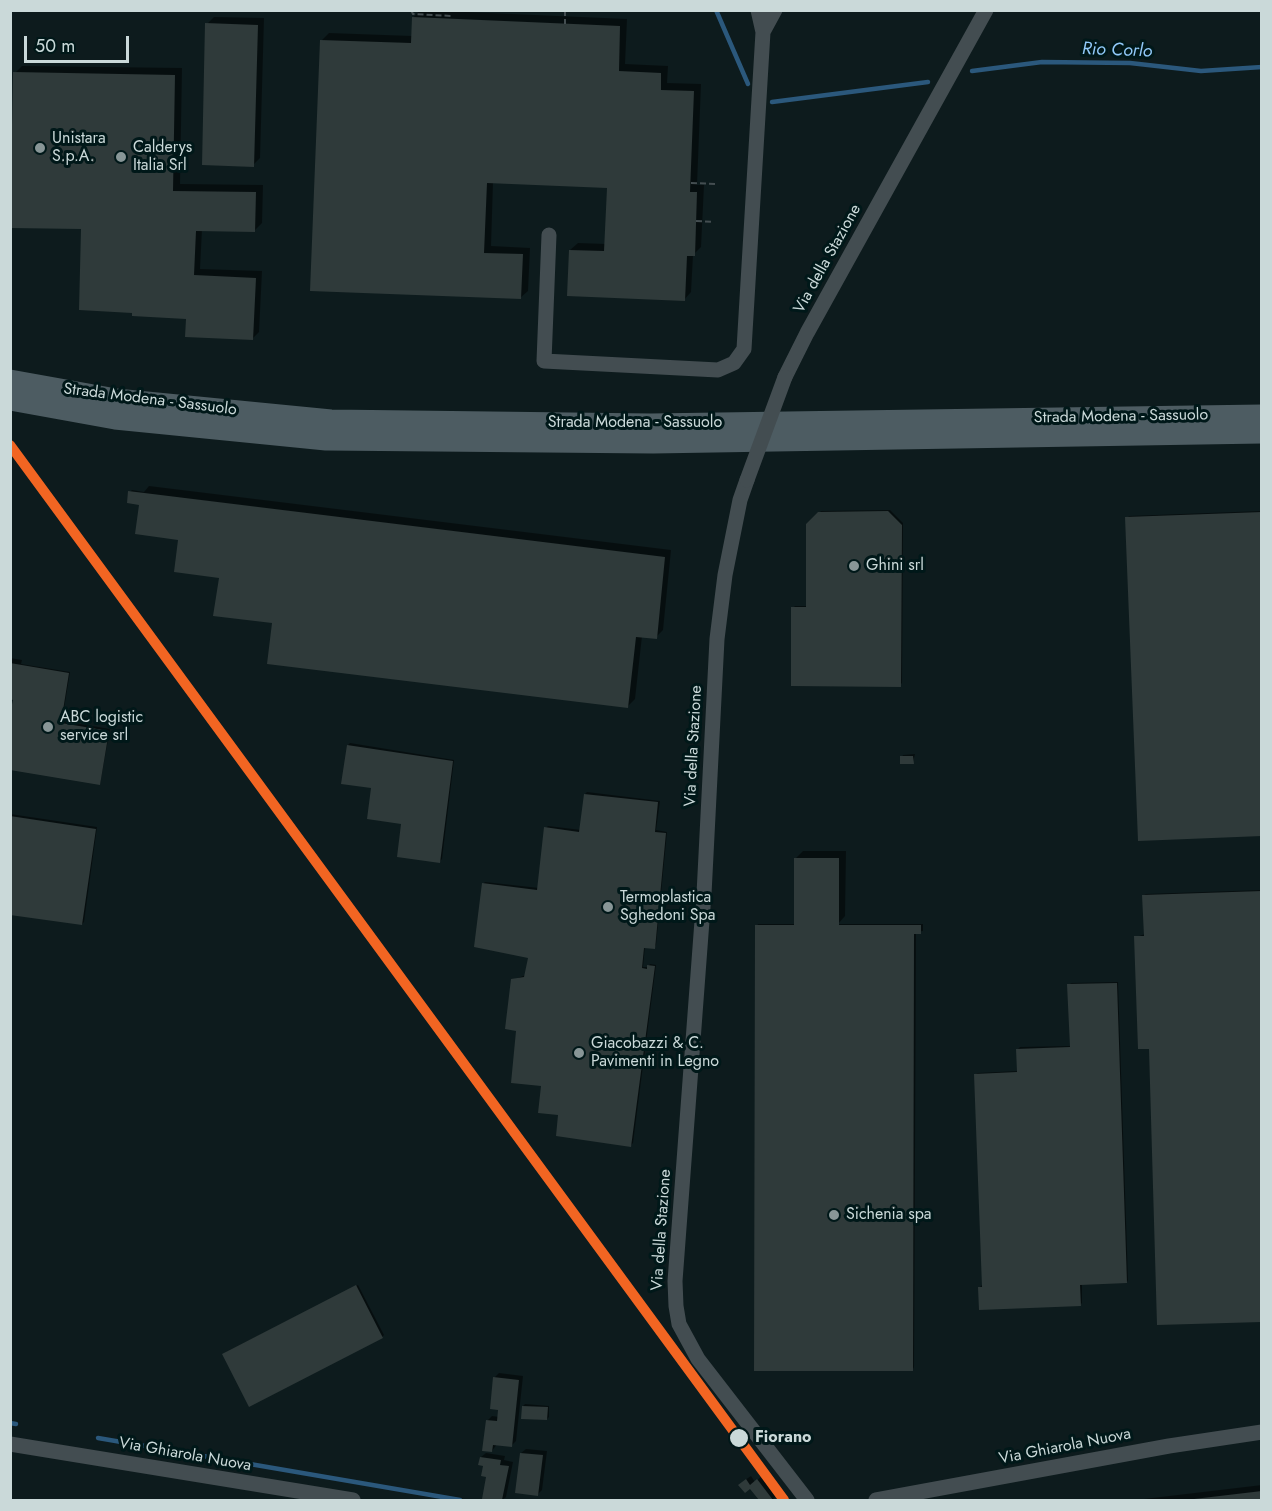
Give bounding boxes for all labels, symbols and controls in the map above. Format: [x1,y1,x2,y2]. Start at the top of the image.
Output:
scale bar [27,24,132,62]
text: 50 m [35,33,75,59]
water label: Rio Corlo [1081,39,1153,63]
place label: Unistara S.p.A. [52,129,106,167]
place label: Calderys Italia Srl [133,138,192,176]
marker: Unistara S.p.A. [33,141,47,155]
marker: Calderys Italia Srl [114,150,128,164]
street label: Via della Stazione [790,201,866,317]
street label: Strada Modena - Sassuolo [62,380,238,420]
street label: Strada Modena - Sassuolo [1034,406,1208,428]
street label: Strada Modena - Sassuolo [548,413,722,433]
place label: Ghini srl [866,556,924,576]
marker: Ghini srl [847,559,861,573]
street label: Via della Stazione [681,685,707,807]
place label: ABC logistic service srl [60,708,143,746]
marker: ABC logistic service srl [41,720,55,734]
place label: Termoplastica Sghedoni Spa [620,888,715,926]
marker: Termoplastica Sghedoni Spa [601,900,615,914]
place label: Giacobazzi & C. Pavimenti in Legno [591,1034,719,1072]
marker: Giacobazzi & C. Pavimenti in Legno [572,1046,586,1060]
street label: Via della Stazione [648,1169,676,1291]
place label: Sichenia spa [846,1205,932,1225]
marker: Sichenia spa [827,1208,841,1222]
street label: Via Ghiarola Nuova [997,1425,1133,1469]
marker: Fiorano [728,1427,750,1449]
place label: Fiorano [755,1428,812,1448]
street label: Via Ghiarola Nuova [117,1434,253,1476]

